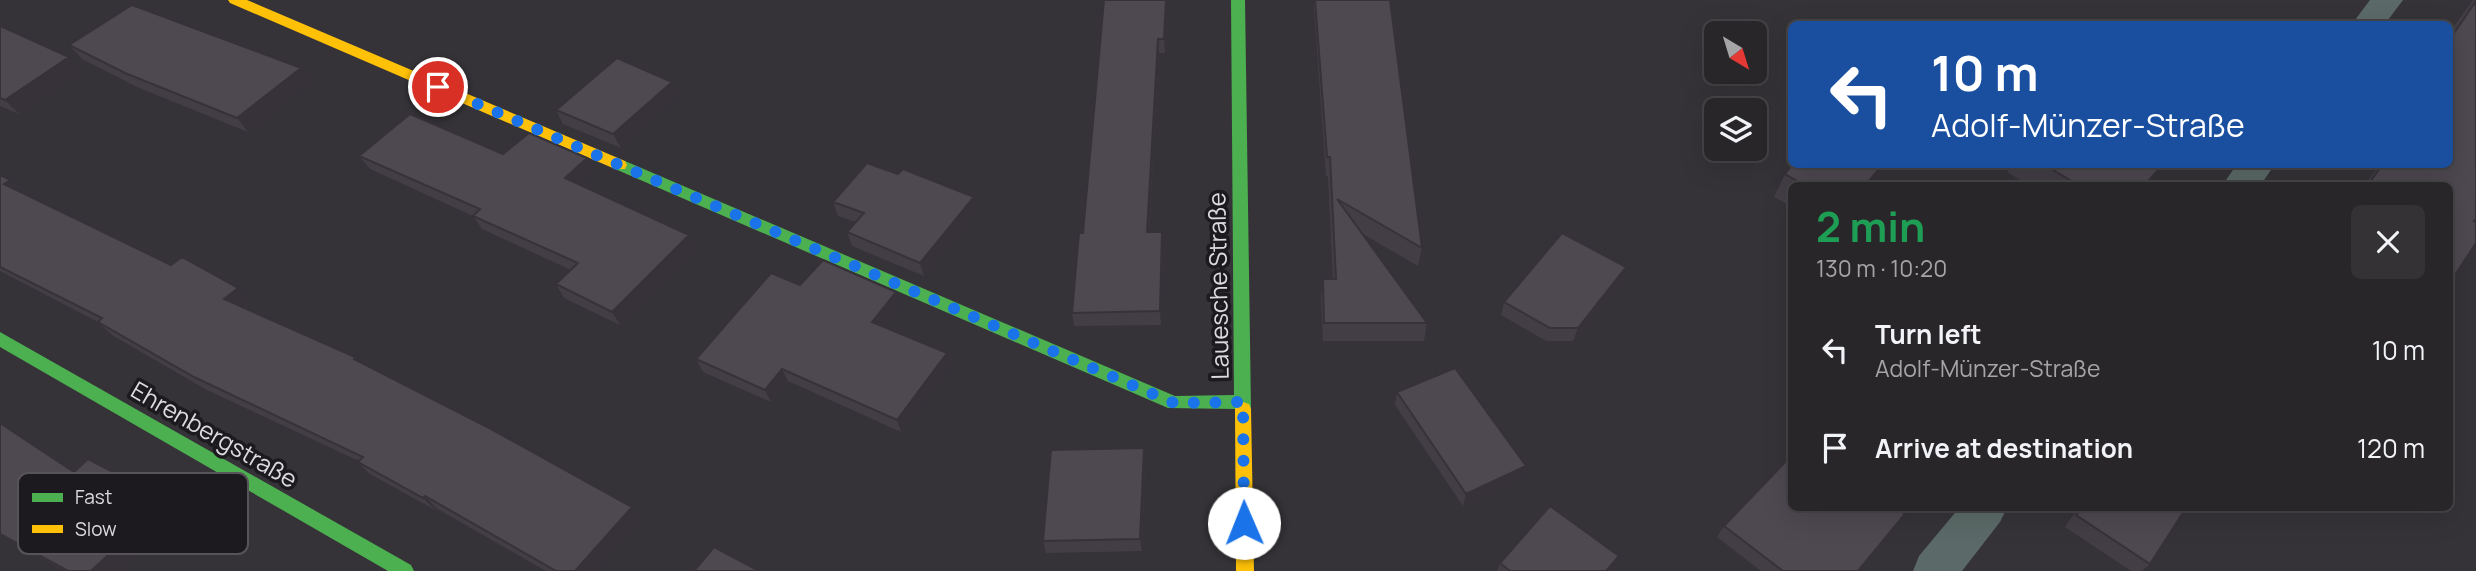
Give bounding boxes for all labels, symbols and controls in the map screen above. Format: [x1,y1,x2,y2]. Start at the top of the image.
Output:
north arrow [1704,21,1768,84]
map controls [1704,21,1767,161]
text: 10 m [1931,39,2039,106]
icon: left [1816,49,1907,140]
pin [408,57,468,117]
icon: arrive [419,68,457,106]
button: layers [1704,98,1767,161]
text: Adolf-Münzer-Straße [1931,103,2245,147]
street label: Lauesche Straße [1199,192,1236,380]
text: 2 min [1816,197,1925,255]
button: close [2351,205,2425,279]
text: 130 m · 10:20 [1816,252,1947,284]
text: Turn left [1875,316,1982,352]
icon: left [1816,331,1854,369]
text: 10 m [2372,332,2425,368]
text: Adolf-Münzer-Straße [1875,352,2101,384]
street label: Ehrenbergstraße [126,373,304,495]
icon: arrive [1816,429,1854,467]
text: Arrive at destination [1875,430,2133,466]
text: 120 m [2357,430,2425,466]
legend [18,473,248,554]
text: Fast [75,484,112,510]
position arrow [1207,486,1281,560]
text: Slow [75,516,117,542]

